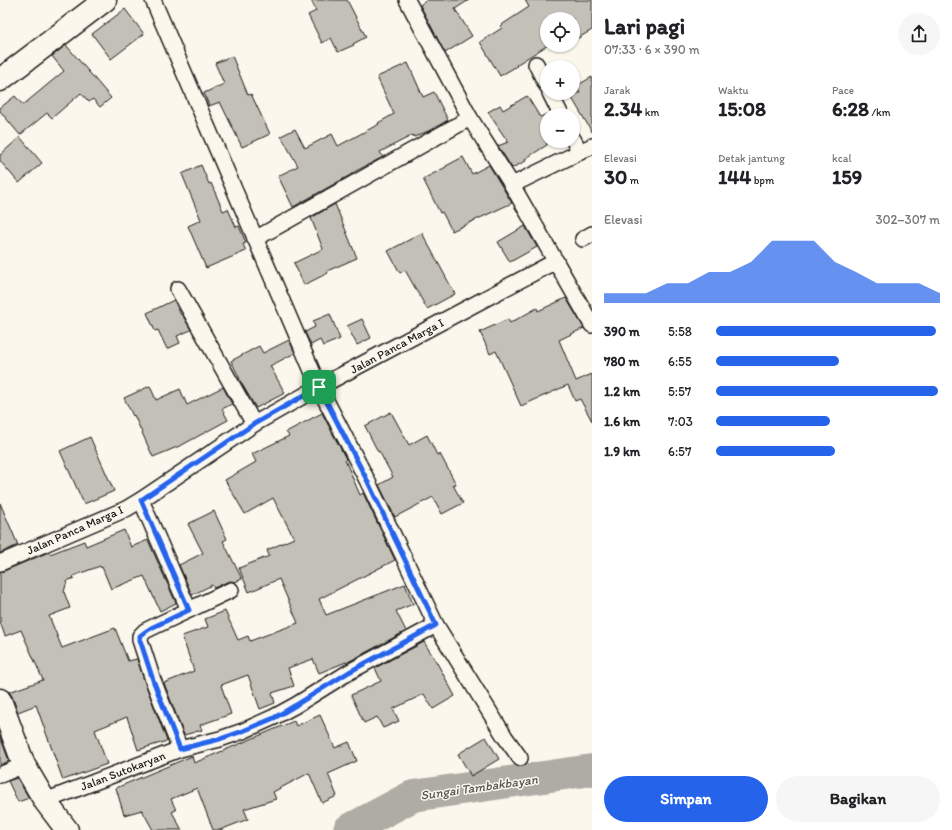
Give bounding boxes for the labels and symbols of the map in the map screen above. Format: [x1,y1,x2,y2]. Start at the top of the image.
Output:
street label: Jalan Panca Marga I [348,315,446,377]
pin [302,370,336,404]
street label: Jalan Panca Marga I [25,502,125,558]
street label: Jalan Sutokaryan [79,748,168,794]
water label: Sungai Tambakbayan [420,771,538,803]

